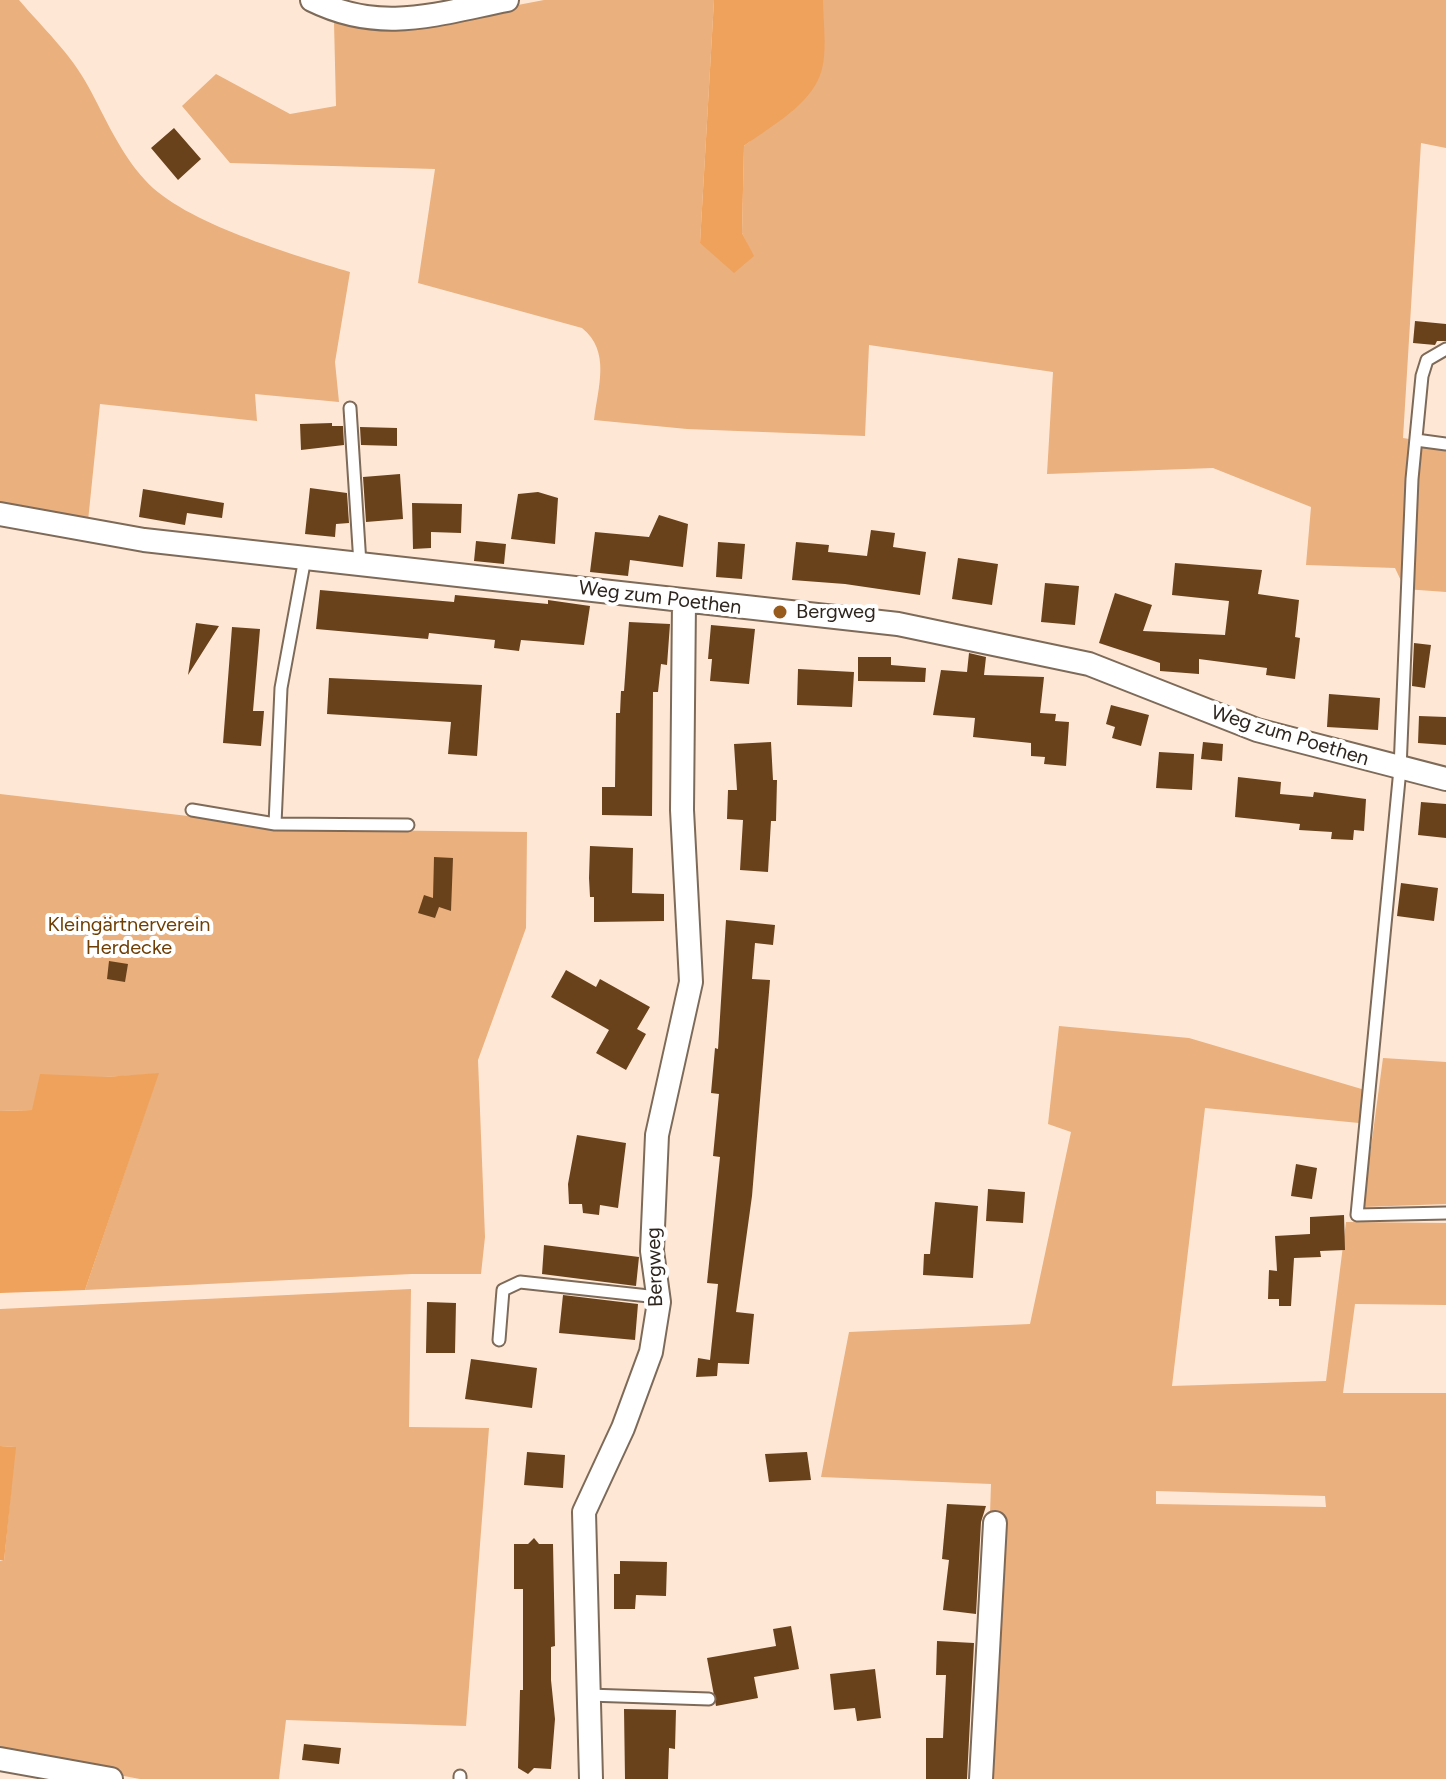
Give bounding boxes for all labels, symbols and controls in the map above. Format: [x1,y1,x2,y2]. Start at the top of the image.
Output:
street label: Weg zum Poethen [577,576,743,620]
place label: Bergweg [796,600,876,624]
marker: Bergweg [771,603,789,621]
street label: Weg zum Poethen [1208,701,1372,771]
park label: Kleingärtnerverein Herdecke [48,913,210,960]
street label: Bergweg [642,1227,668,1307]

